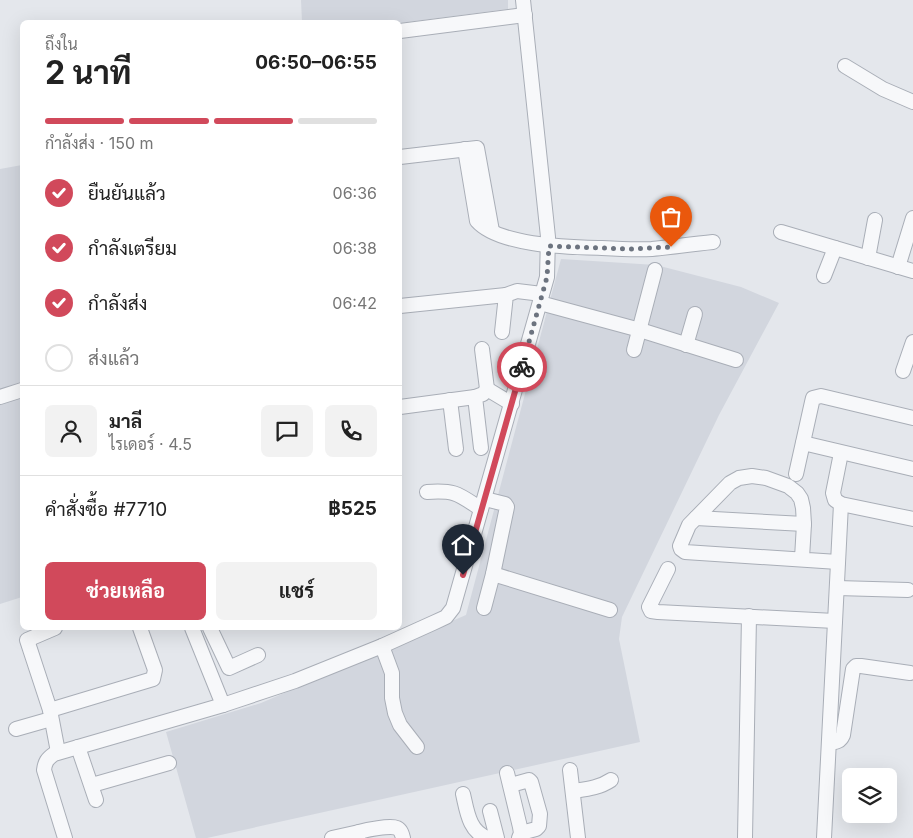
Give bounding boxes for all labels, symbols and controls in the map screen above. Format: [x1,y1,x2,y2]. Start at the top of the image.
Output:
text: ถึงใน [45,34,78,54]
text: 06:50–06:55 [255,51,377,74]
text: 2 นาที [45,53,132,92]
text: กำลังส่ง · 150 m [45,133,154,153]
icon: check [45,179,73,207]
text: ยืนยันแล้ว [88,182,166,205]
text: 06:36 [333,183,377,203]
pin [650,196,692,247]
icon: bag [657,203,685,231]
icon: check [45,234,73,262]
text: กำลังเตรียม [88,237,177,260]
text: 06:38 [333,238,377,258]
icon: check [45,289,73,317]
text: กำลังส่ง [88,292,147,315]
text: 06:42 [332,293,377,313]
courier [497,342,547,392]
text: ส่งแล้ว [88,347,139,370]
icon: bike [508,353,536,381]
button: person [45,405,97,457]
button: chat [261,405,313,457]
button: phone [325,405,377,457]
text: มาลี [109,410,142,433]
text: ไรเดอร์ · 4.5 [109,434,192,454]
text: ฿525 [328,497,377,520]
text: คำสั่งซื้อ #7710 [45,498,167,521]
pin [442,524,484,575]
icon: home [449,531,477,559]
button: ช่วยเหลือ [45,562,206,620]
button: แชร์ [216,562,377,620]
map controls [842,768,897,823]
button: layers [842,768,897,823]

